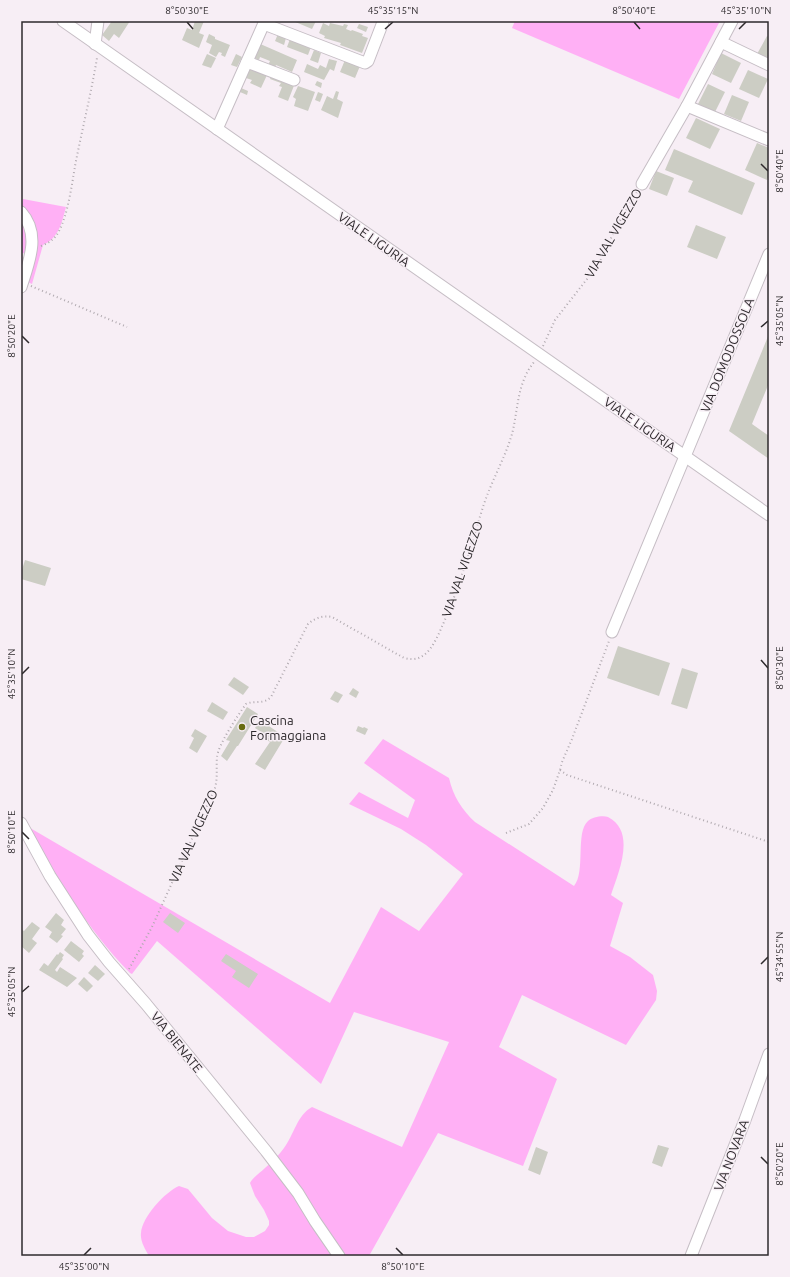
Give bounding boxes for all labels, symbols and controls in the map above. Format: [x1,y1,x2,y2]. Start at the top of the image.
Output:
text: 8°50'30"E [165,5,209,16]
text: 45°35'15"N [368,5,418,16]
text: 8°50'40"E [612,5,656,16]
text: 45°35'10"N [721,5,771,16]
text: 8°50'40"E [774,149,785,193]
street label: VIA VAL VIGEZZO [582,186,644,280]
street label: VIALE LIGURIA [335,209,413,269]
street label: VIA DOMODOSSOLA [698,295,757,414]
text: 45°35'05"N [774,296,785,346]
text: 8°50'20"E [6,314,17,358]
street label: VIALE LIGURIA [601,394,679,454]
street label: VIA VAL VIGEZZO [439,519,485,619]
text: 8°50'30"E [774,646,785,690]
text: 45°35'10"N [6,649,17,699]
place label: Cascina Formaggiana [250,713,326,742]
marker: Cascina Formaggiana [237,722,247,732]
street label: VIA VAL VIGEZZO [166,787,220,885]
text: 8°50'10"E [6,810,17,854]
text: 45°34'55"N [774,932,785,982]
text: 45°35'05"N [6,967,17,1017]
street label: VIA BIENATE [148,1009,206,1075]
street label: VIA NOVARA [711,1117,751,1193]
text: 8°50'20"E [774,1142,785,1186]
text: 45°35'00"N [59,1261,109,1272]
text: 8°50'10"E [381,1261,425,1272]

